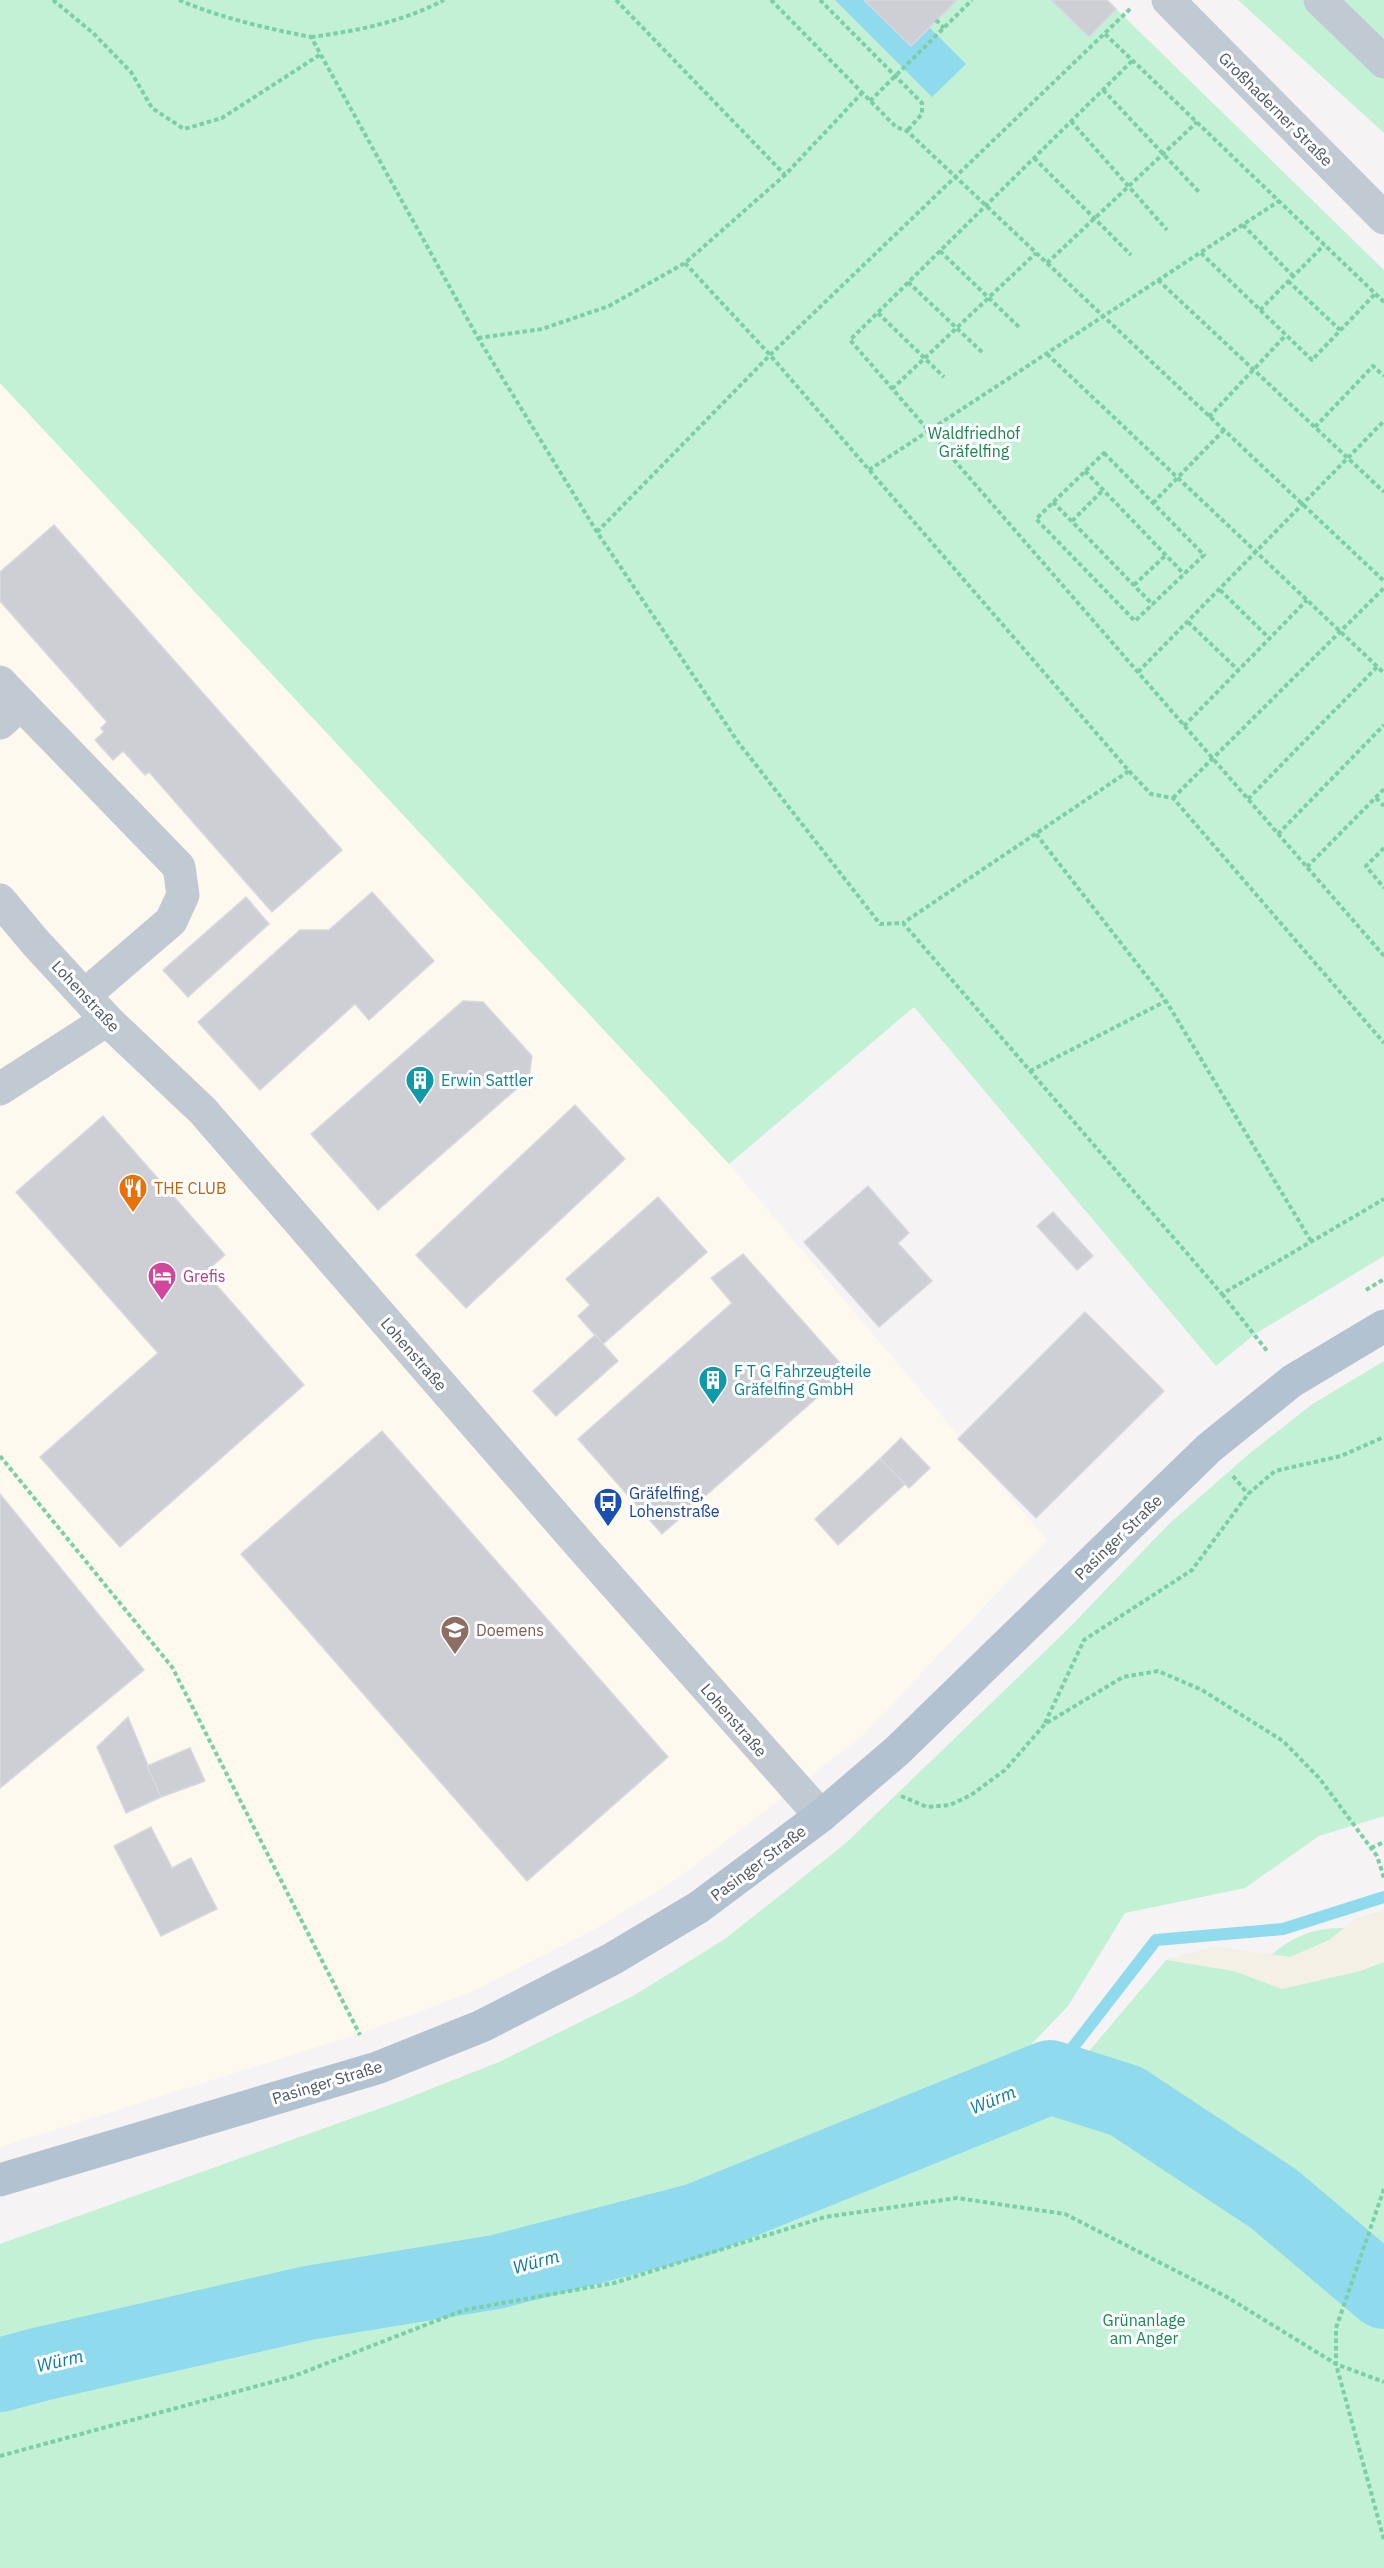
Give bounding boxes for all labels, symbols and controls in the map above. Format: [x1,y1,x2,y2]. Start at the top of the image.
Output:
street label: Großhaderner Straße [1215,48,1337,170]
park label: Waldfriedhof Gräfelfing [928,423,1020,461]
street label: Lohenstraße [48,956,124,1036]
building icon: Erwin Sattler [404,1064,436,1106]
place label: Erwin Sattler [441,1070,533,1090]
restaurant icon: THE CLUB [117,1172,149,1214]
place label: THE CLUB [154,1178,226,1198]
hotel icon: Grefis [146,1260,178,1302]
place label: Grefis [183,1266,226,1286]
street label: Lohenstraße [377,1313,451,1395]
place label: F T G Fahrzeugteile Gräfelfing GmbH [734,1361,872,1399]
building icon: F T G Fahrzeugteile Gräfelfing GmbH [697,1364,729,1406]
place label: Gräfelfing, Lohenstraße [629,1483,720,1521]
bus stop icon: Gräfelfing, Lohenstraße [592,1486,624,1528]
street label: Pasinger Straße [1070,1490,1166,1584]
school or university icon: Doemens [439,1614,471,1656]
place label: Doemens [476,1620,544,1640]
street label: Lohenstraße [697,1679,771,1761]
street label: Pasinger Straße [706,1821,810,1905]
street label: Pasinger Straße [270,2056,385,2108]
water label: Würm [967,2080,1019,2119]
water label: Würm [510,2244,562,2279]
park label: Grünanlage am Anger [1103,2310,1186,2348]
water label: Würm [34,2344,86,2377]

